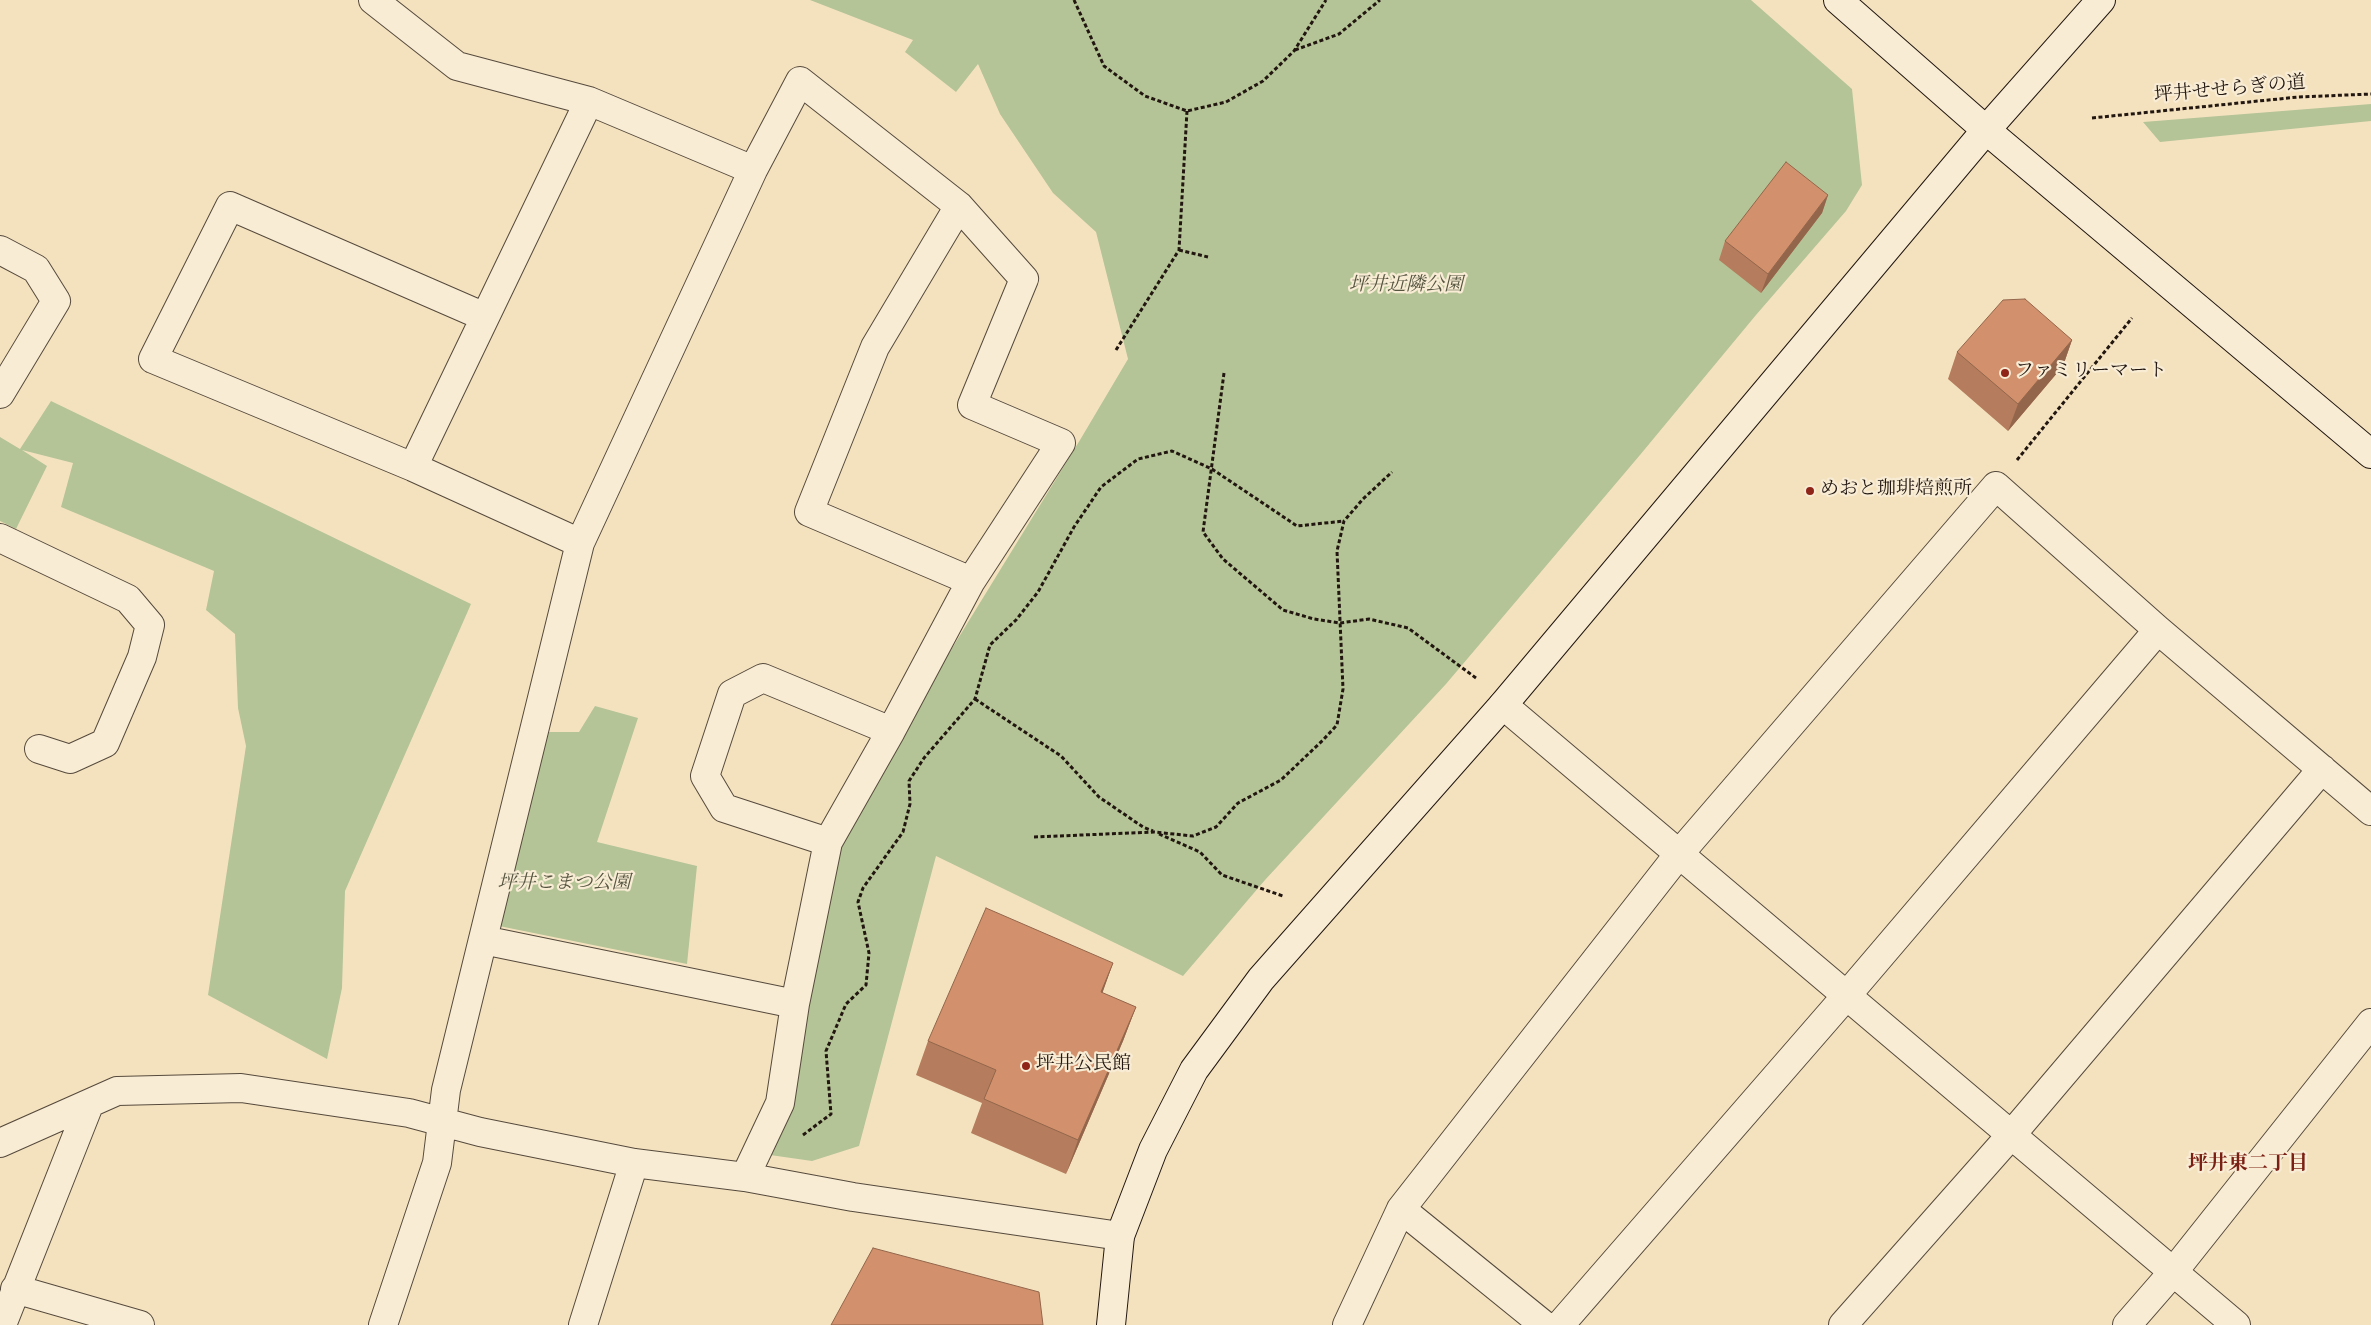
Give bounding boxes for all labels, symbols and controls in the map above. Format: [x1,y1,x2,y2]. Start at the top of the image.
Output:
street label: 坪井せせらぎの道 [2153,73,2307,109]
park label: 坪井近隣公園 [1349,276,1463,298]
place label: ファミリーマート [2015,362,2167,384]
marker: ファミリーマート [1999,367,2011,379]
place label: めおと珈琲焙煎所 [1820,480,1972,502]
marker: めおと珈琲焙煎所 [1804,485,1816,497]
park label: 坪井こまつ公園 [498,874,630,896]
place label: 坪井公民館 [1036,1055,1131,1077]
marker: 坪井公民館 [1020,1060,1032,1072]
district label: 坪井東二丁目 [2188,1154,2308,1178]

